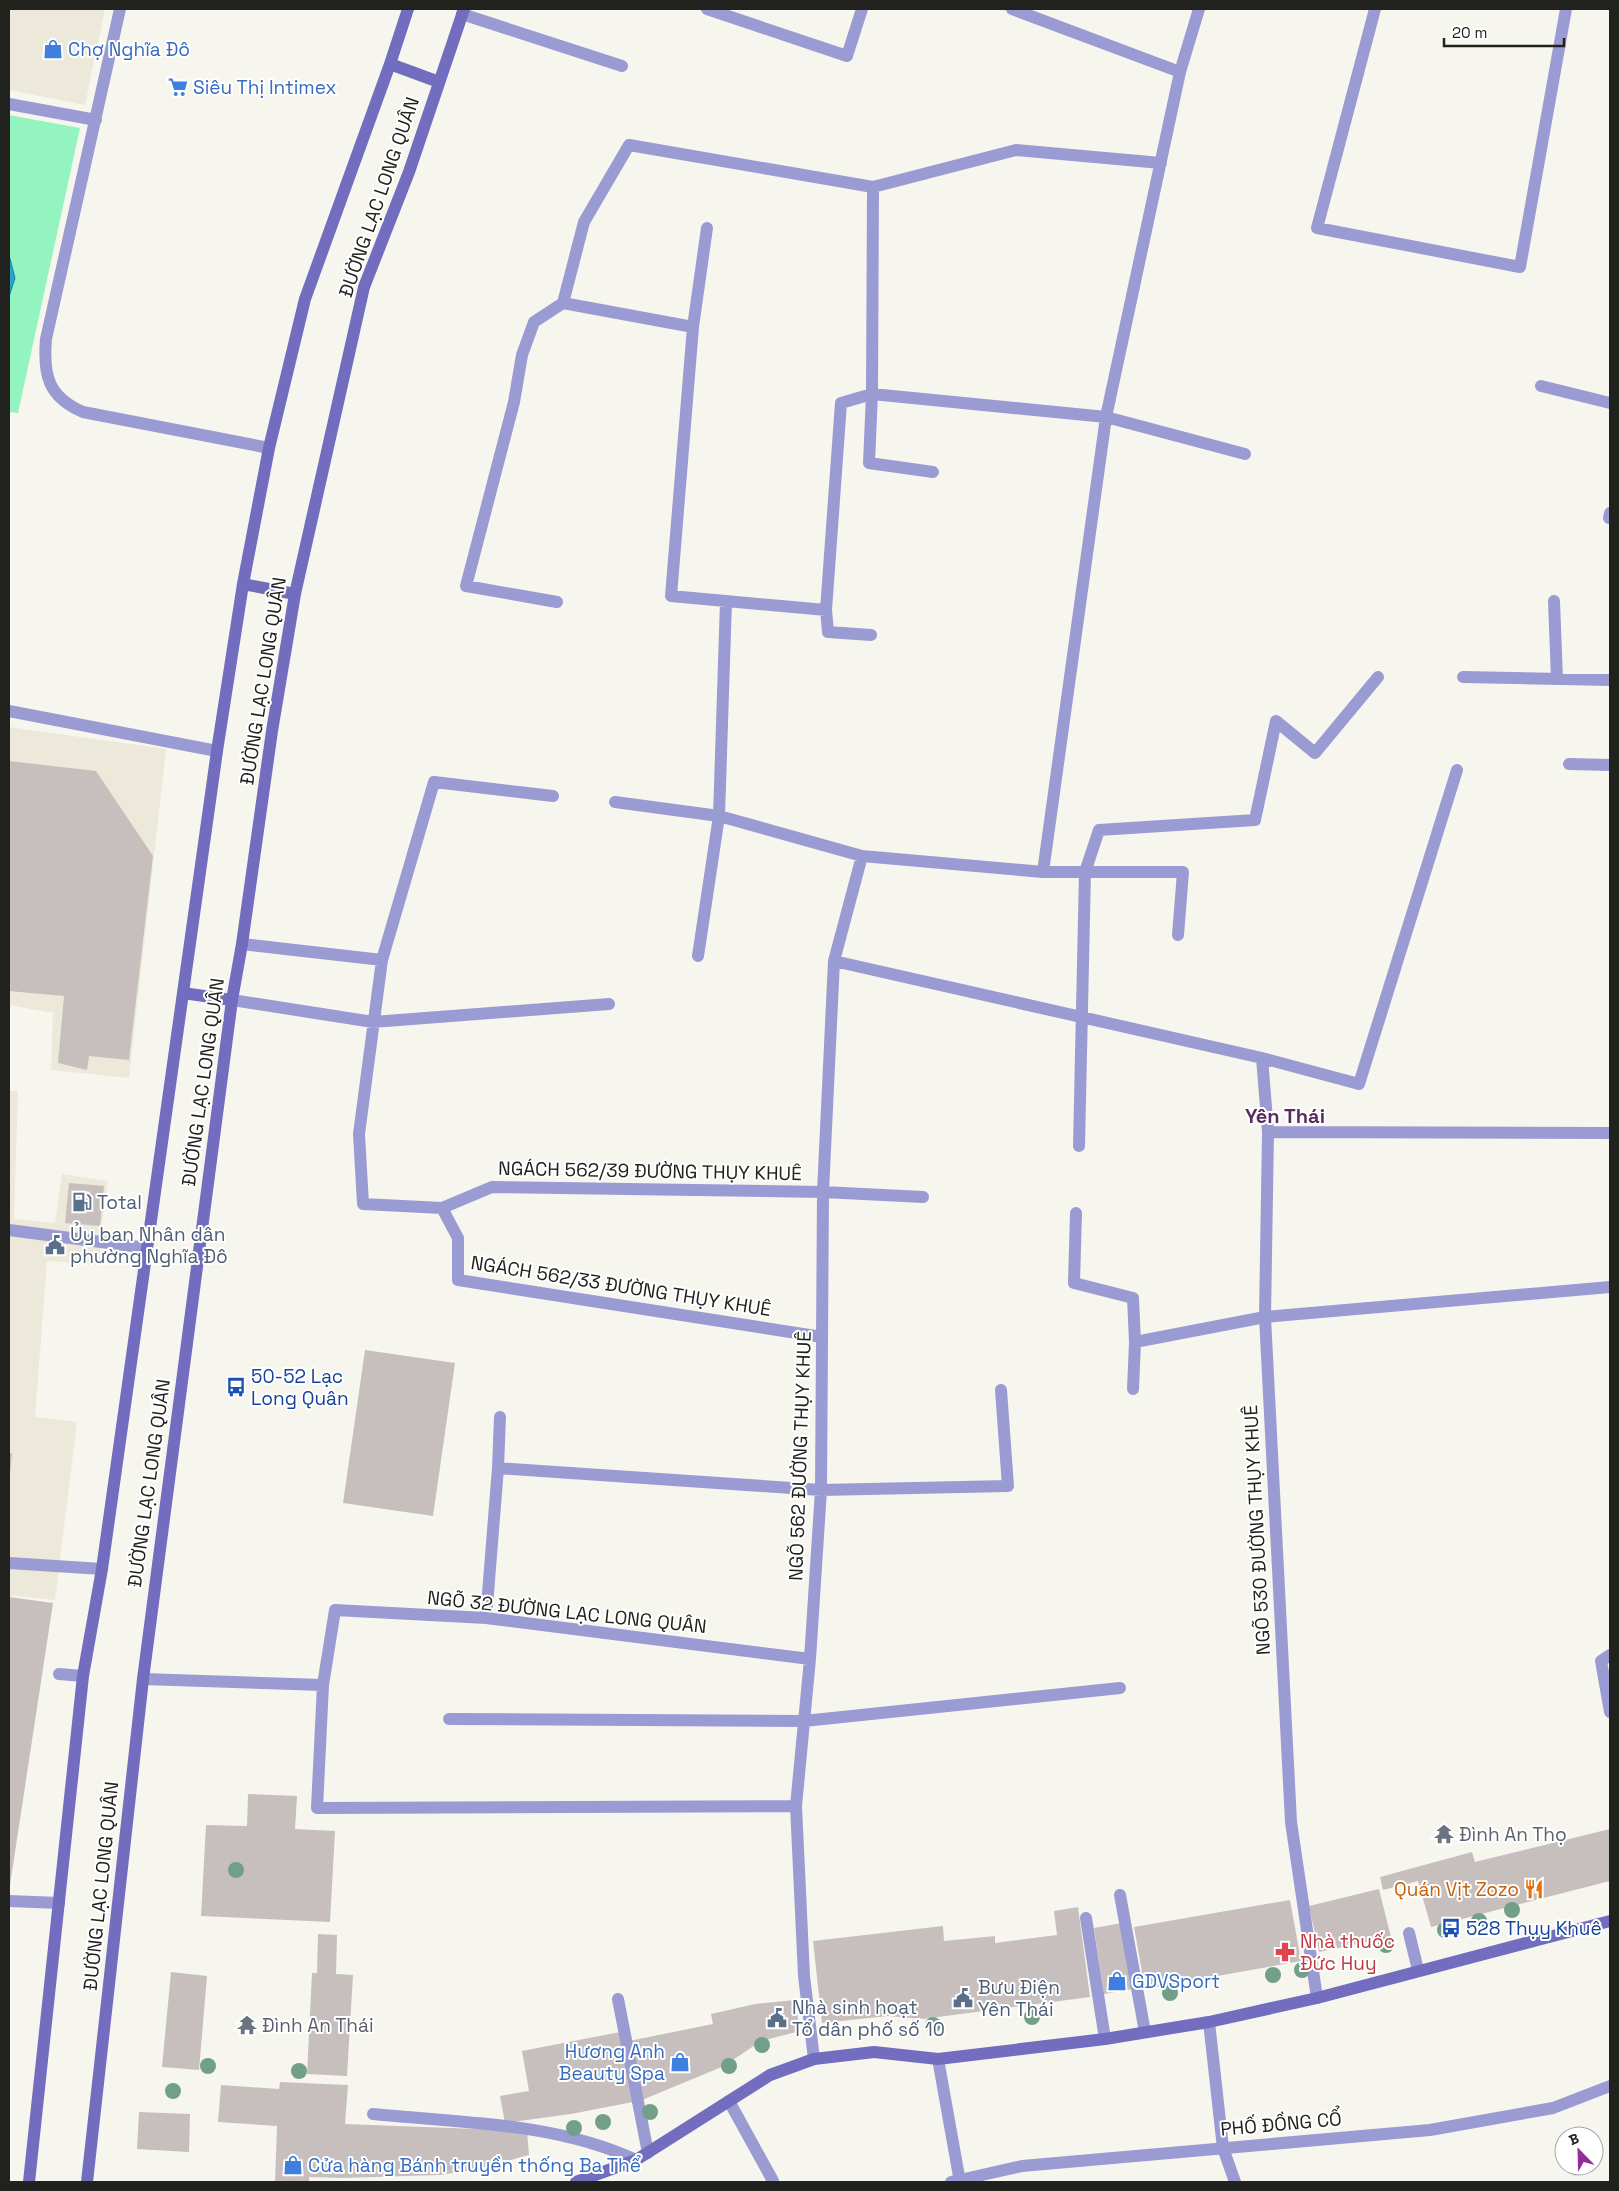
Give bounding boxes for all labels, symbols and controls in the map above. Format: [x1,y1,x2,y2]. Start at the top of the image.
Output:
scale bar [1444,15,1564,47]
text: 20 m [1452,23,1487,42]
place label: Chợ Nghĩa Đô [68,37,190,62]
shop icon: Chợ Nghĩa Đô [42,38,64,60]
place label: Siêu Thị Intimex [193,75,337,100]
supermarket icon: Siêu Thị Intimex [167,76,189,98]
street label: ĐƯỜNG LẠC LONG QUÂN [333,94,425,300]
street label: ĐƯỜNG LẠC LONG QUÂN [234,575,292,787]
street label: ĐƯỜNG LẠC LONG QUÂN [176,976,230,1188]
district label: Yên Thái [1245,1103,1325,1129]
street label: NGÁCH 562/39 ĐƯỜNG THỤY KHUÊ [498,1156,802,1186]
place label: Total [97,1190,142,1215]
fuel station icon: Total [71,1191,93,1213]
place label: Ủy ban Nhân dân phường Nghĩa Đô [70,1222,228,1269]
public building icon: Ủy ban Nhân dân phường Nghĩa Đô [44,1234,66,1256]
street label: NGÁCH 562/33 ĐƯỜNG THỤY KHUÊ [469,1250,773,1322]
street label: NGÕ 562 ĐƯỜNG THỤY KHUÊ [783,1331,817,1581]
place label: 50-52 Lạc Long Quân [251,1364,349,1411]
bus stop icon: 50-52 Lạc Long Quân [225,1376,247,1398]
street label: ĐƯỜNG LẠC LONG QUÂN [122,1377,176,1589]
street label: NGÕ 530 ĐƯỜNG THỤY KHUÊ [1238,1404,1276,1656]
street label: NGÕ 32 ĐƯỜNG LẠC LONG QUÂN [426,1585,708,1639]
street label: ĐƯỜNG LẠC LONG QUÂN [78,1780,124,1992]
place label: Đình An Thọ [1459,1822,1567,1847]
temple icon: Đình An Thọ [1433,1823,1455,1845]
place label: Quán Vịt Zozo [1394,1877,1519,1902]
restaurant icon: Quán Vịt Zozo [1523,1878,1545,1900]
place label: 528 Thụy Khuê [1466,1916,1602,1941]
bus stop icon: 528 Thụy Khuê [1440,1917,1462,1939]
place label: Nhà thuốc Đức Huy [1300,1929,1395,1976]
pharmacy icon: Nhà thuốc Đức Huy [1274,1941,1296,1963]
place label: GDVSport [1132,1969,1220,1994]
shop icon: GDVSport [1106,1970,1128,1992]
place label: Bưu Điện Yên Thái [978,1975,1060,2022]
public building icon: Bưu Điện Yên Thái [952,1987,974,2009]
place label: Nhà sinh hoạt Tổ dân phố số 10 [792,1995,945,2042]
public building icon: Nhà sinh hoạt Tổ dân phố số 10 [766,2007,788,2029]
place label: Đình An Thái [262,2013,374,2038]
temple icon: Đình An Thái [236,2014,258,2036]
place label: Hương Anh Beauty Spa [559,2039,665,2086]
shop icon: Hương Anh Beauty Spa [669,2051,691,2073]
street label: PHỐ ĐỒNG CỔ [1219,2104,1343,2142]
north arrow [1554,2126,1604,2176]
text: B [1566,2129,1582,2149]
place label: Cửa hàng Bánh truyền thống Ba Thể [308,2153,641,2178]
shop icon: Cửa hàng Bánh truyền thống Ba Thể [282,2154,304,2176]

